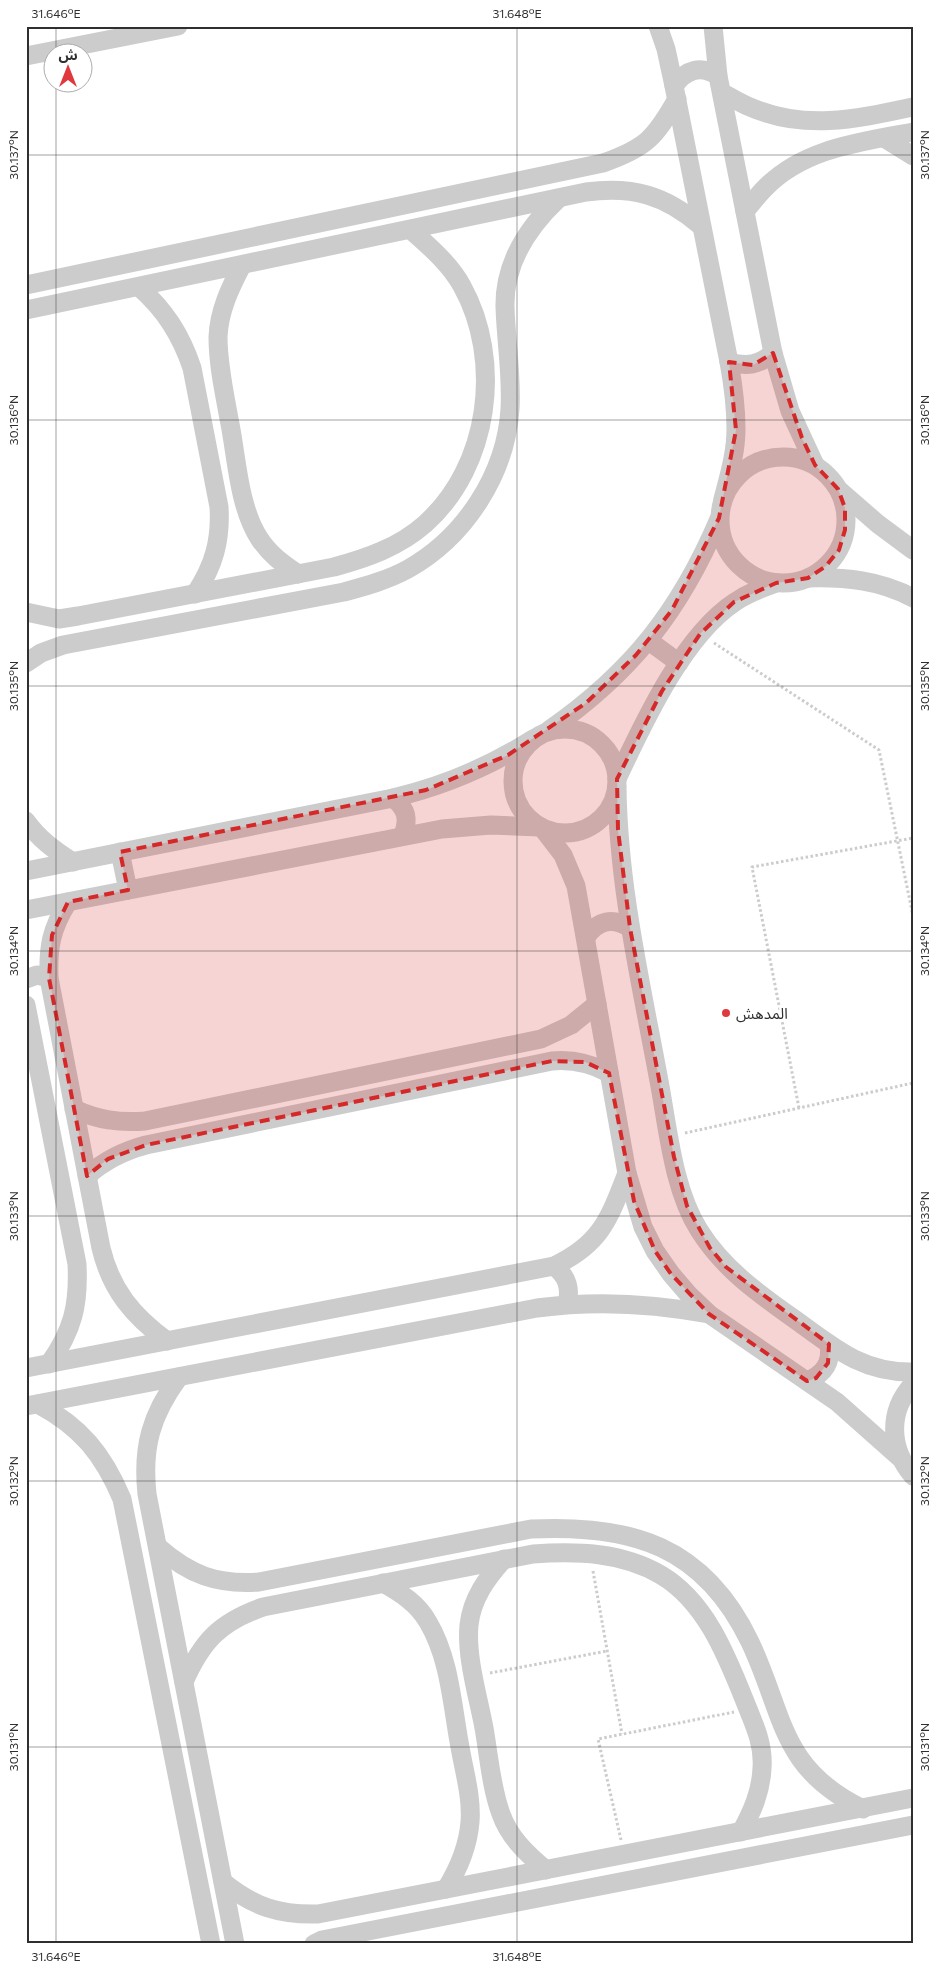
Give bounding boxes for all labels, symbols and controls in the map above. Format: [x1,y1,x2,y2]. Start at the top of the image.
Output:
text: 31.646°E [31,6,81,20]
text: 31.648°E [492,6,542,20]
north arrow [42,42,92,92]
text: ش [58,46,78,63]
text: 30.137°N [6,130,20,180]
text: 30.137°N [917,130,931,180]
text: 30.136°N [6,395,20,445]
text: 30.136°N [917,395,931,445]
text: 30.135°N [6,661,20,711]
text: 30.135°N [917,661,931,711]
text: 30.134°N [6,926,20,976]
text: 30.134°N [917,926,931,976]
place label: المدهش [736,1004,788,1023]
marker: المدهش [720,1007,732,1019]
text: 30.133°N [6,1191,20,1241]
text: 30.133°N [917,1191,931,1241]
text: 30.132°N [6,1456,20,1506]
text: 30.132°N [917,1456,931,1506]
text: 30.131°N [6,1723,20,1771]
text: 30.131°N [917,1723,931,1771]
text: 31.646°E [31,1949,81,1963]
text: 31.648°E [492,1949,542,1963]

